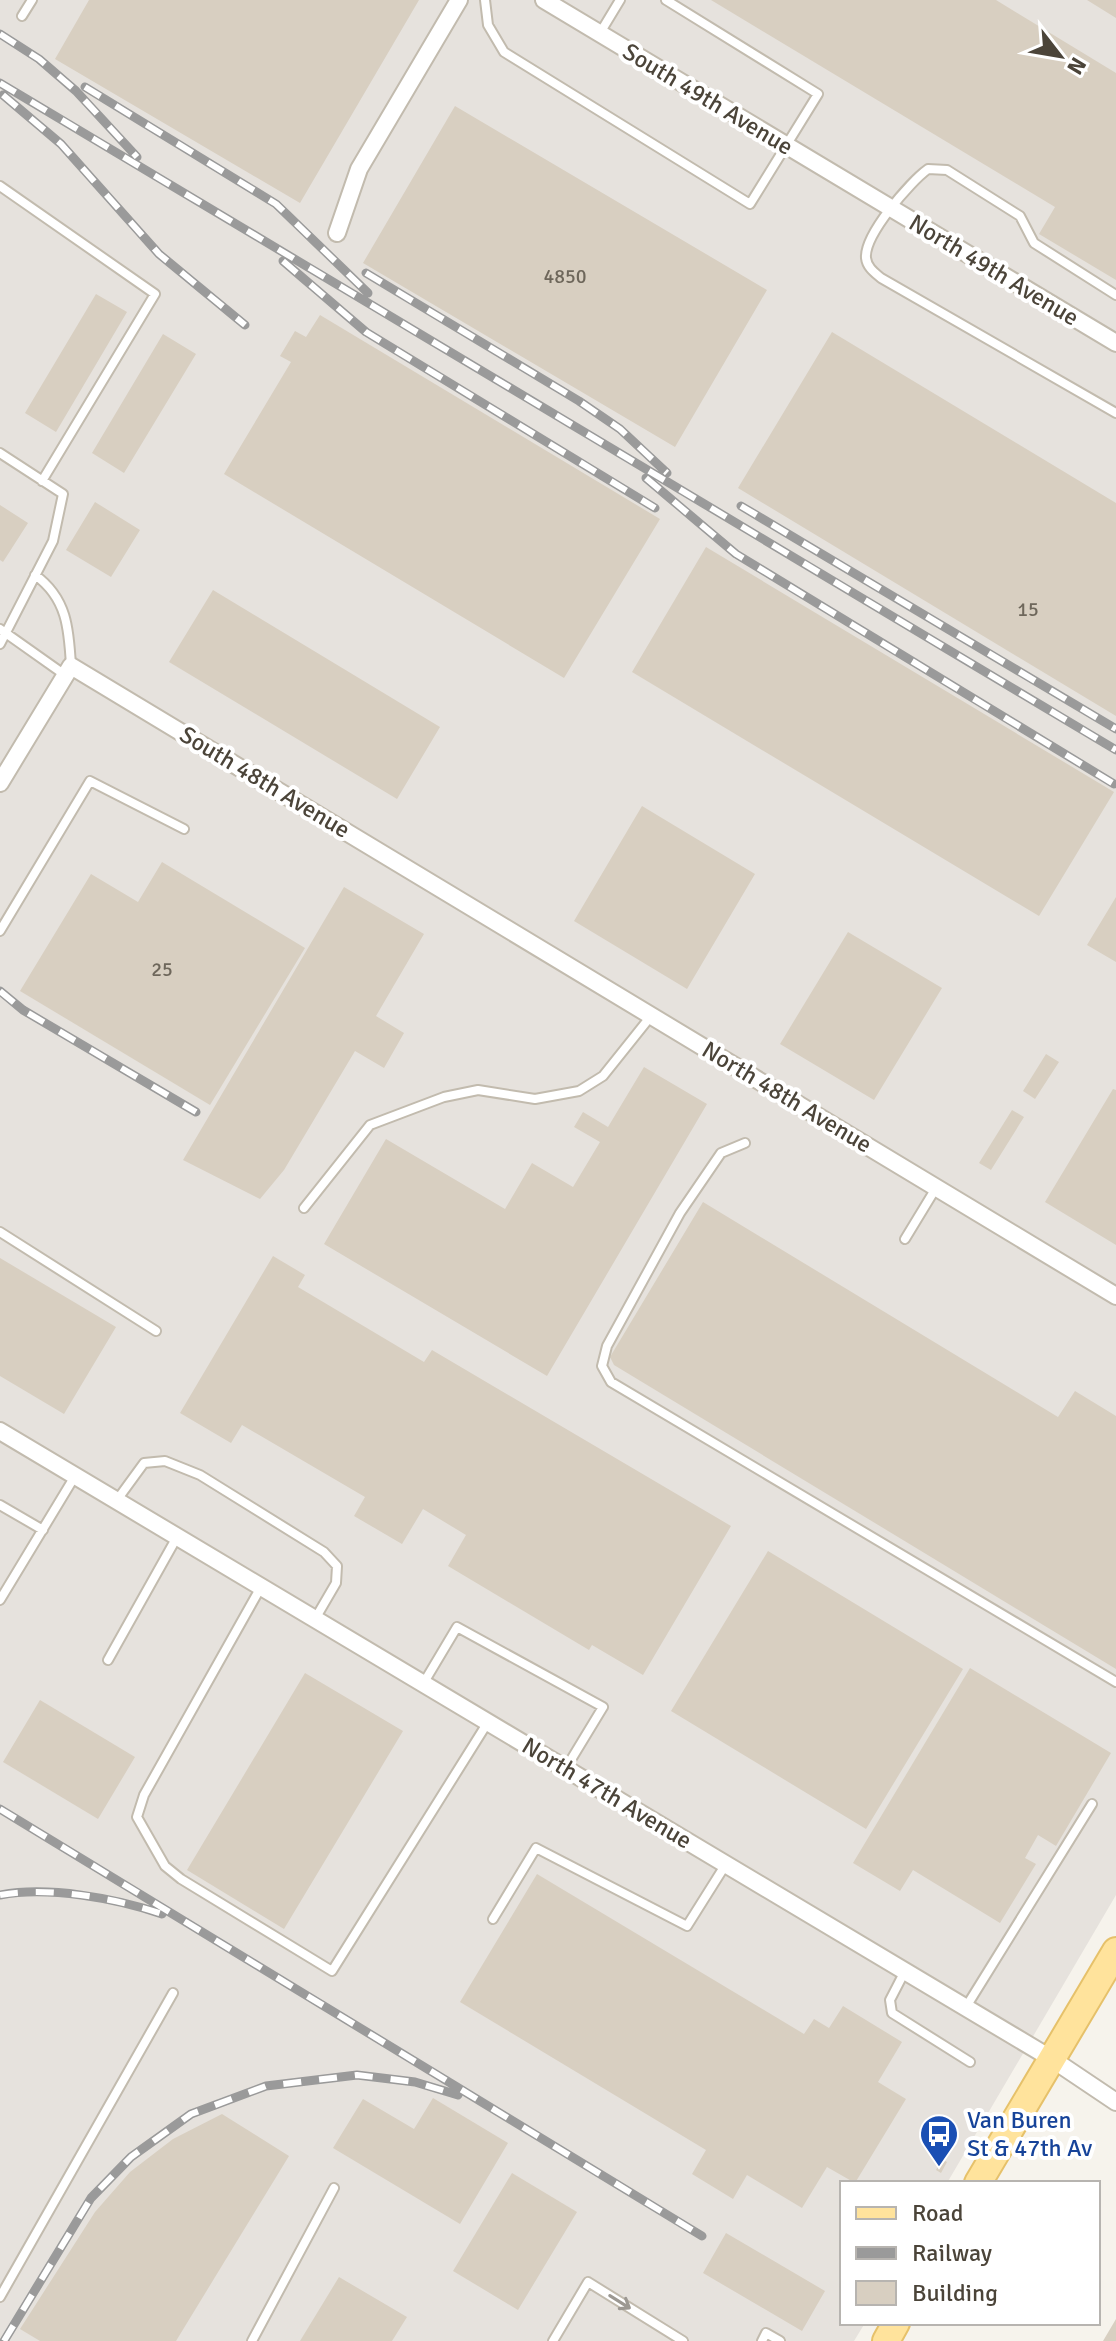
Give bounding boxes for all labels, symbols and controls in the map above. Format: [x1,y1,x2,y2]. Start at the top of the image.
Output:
north arrow [1020,16,1100,96]
street label: South 49th Avenue [617,36,799,162]
text: N [1061,53,1092,80]
street label: North 49th Avenue [904,208,1084,332]
house number: 4850 [543,264,587,289]
house number: 15 [1017,597,1039,622]
street label: South 48th Avenue [174,719,356,845]
house number: 25 [151,957,173,982]
street label: North 48th Avenue [697,1035,877,1159]
street label: North 47th Avenue [517,1731,697,1855]
place label: Van Buren St & 47th Av [967,2105,1092,2163]
bus stop icon: Van Buren St & 47th Av [918,2113,960,2168]
legend [840,2181,1100,2325]
text: Road [912,2198,963,2228]
text: Railway [912,2238,992,2268]
text: Building [912,2278,998,2308]
one-way arrow [608,2295,631,2311]

